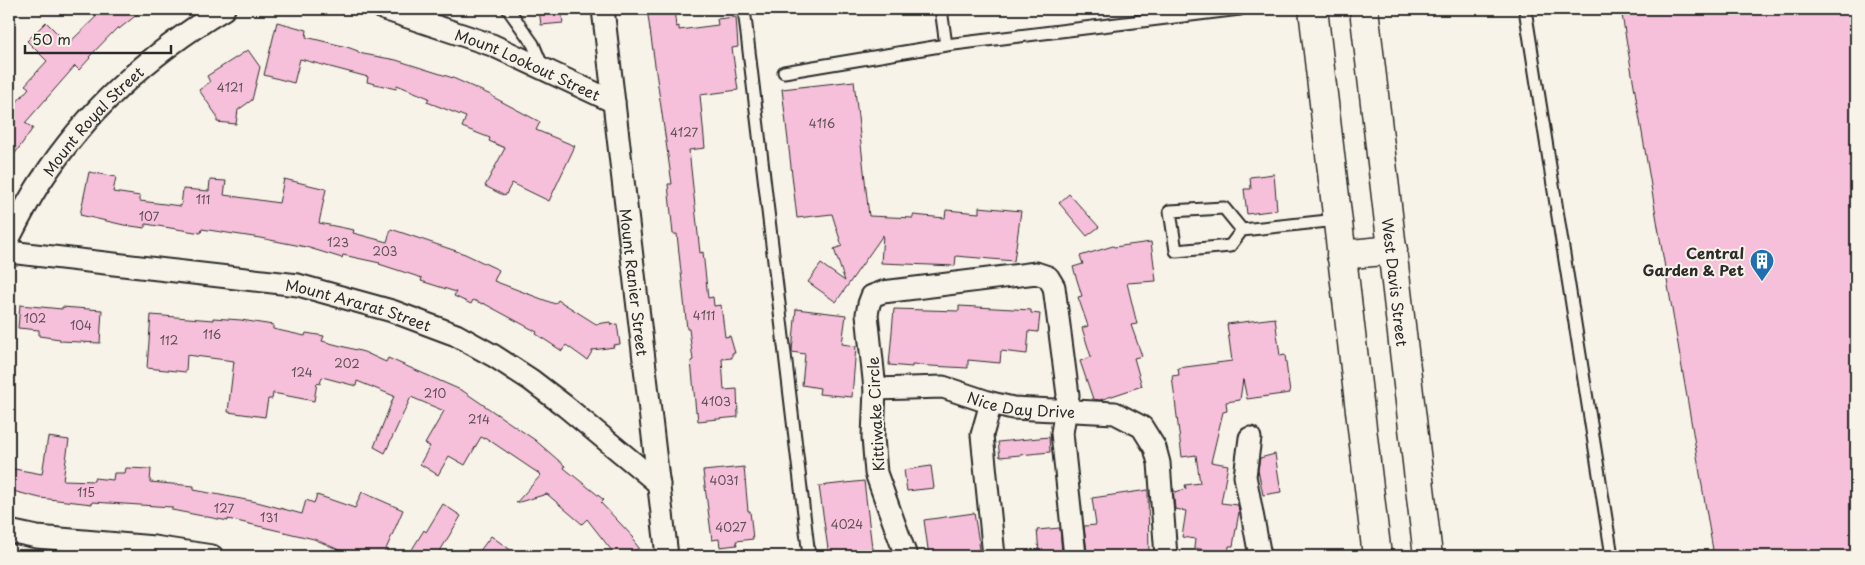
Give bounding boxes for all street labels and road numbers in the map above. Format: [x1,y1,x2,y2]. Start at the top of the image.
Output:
street label: Mount Lookout Street [452,22,604,106]
street label: Mount Royal Street [36,60,148,180]
street label: Mount Ranier Street [615,207,655,357]
street label: West Davis Street [1377,217,1415,348]
street label: Mount Ararat Street [284,272,435,336]
street label: Kittiwake Circle [861,356,889,472]
street label: Nice Day Drive [965,385,1076,423]

